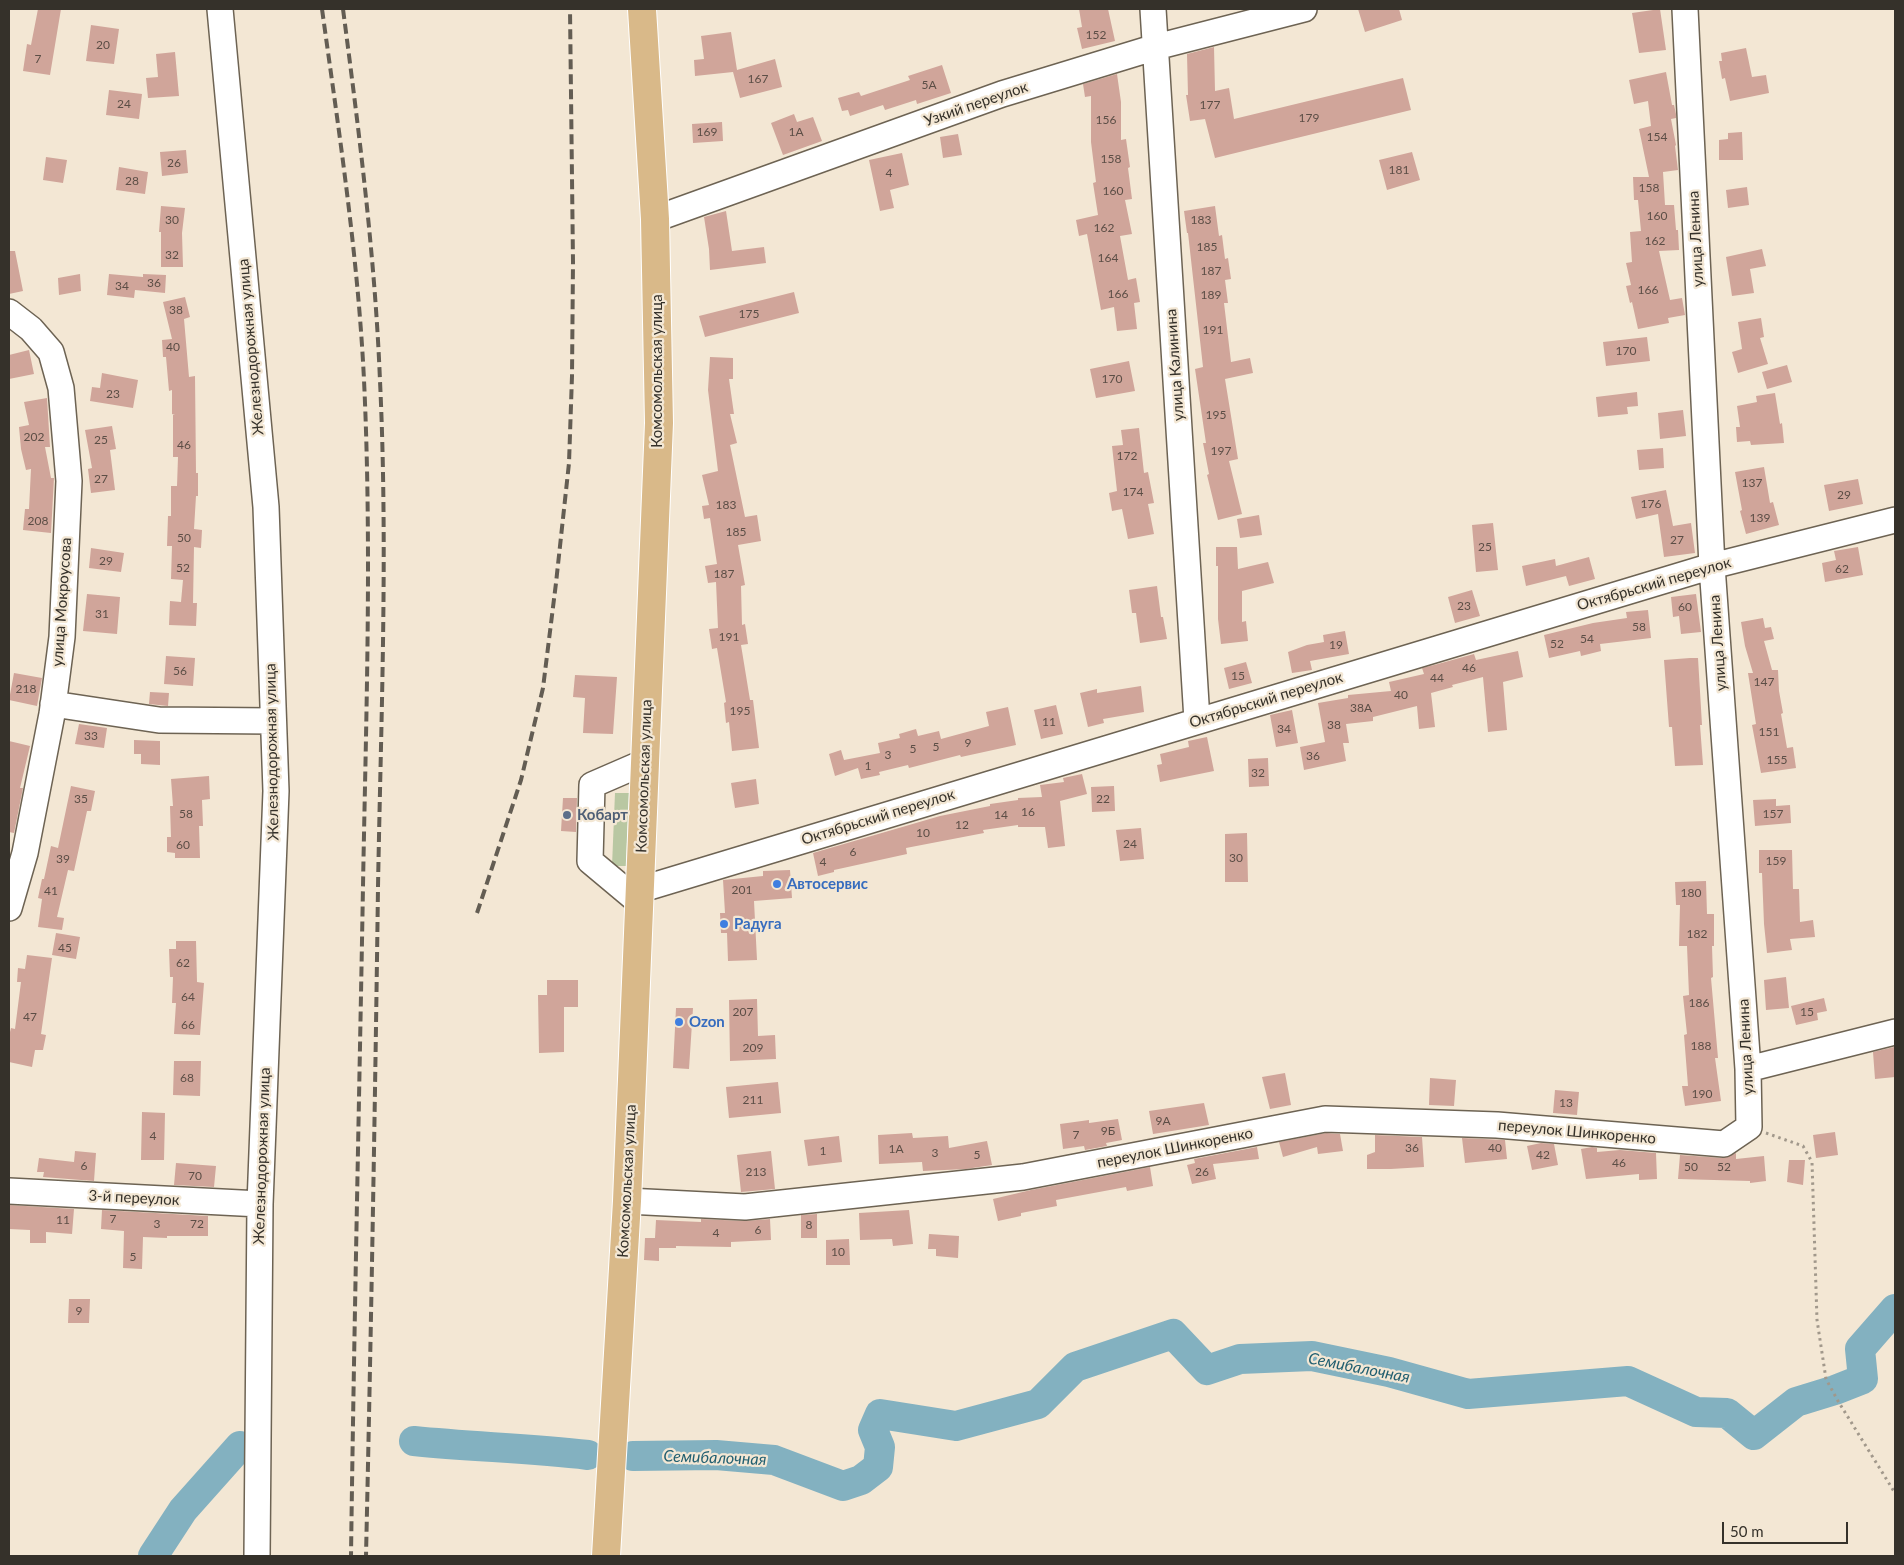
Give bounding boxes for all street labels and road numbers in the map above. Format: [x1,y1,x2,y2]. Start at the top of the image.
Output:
street label: Узкий переулок [922,78,1030,130]
street label: улица Ленина [1684,190,1708,288]
street label: Железнодорожная улица [234,258,268,436]
street label: Комсомольская улица [648,294,666,448]
street label: улица Калинина [1162,308,1188,422]
street label: улица Мокроусова [49,537,75,667]
street label: Октябрьский переулок [1575,553,1733,615]
street label: улица Ленина [1706,594,1730,692]
street label: Железнодорожная улица [261,663,283,841]
street label: Октябрьский переулок [1187,668,1345,732]
street label: Комсомольская улица [632,699,656,853]
street label: Октябрьский переулок [799,785,957,849]
street label: улица Ленина [1734,998,1758,1096]
street label: Железнодорожная улица [250,1067,274,1245]
street label: Комсомольская улица [614,1104,640,1258]
street label: переулок Шинкоренко [1497,1116,1657,1148]
street label: переулок Шинкоренко [1096,1124,1254,1172]
street label: 3-й переулок [88,1187,180,1209]

